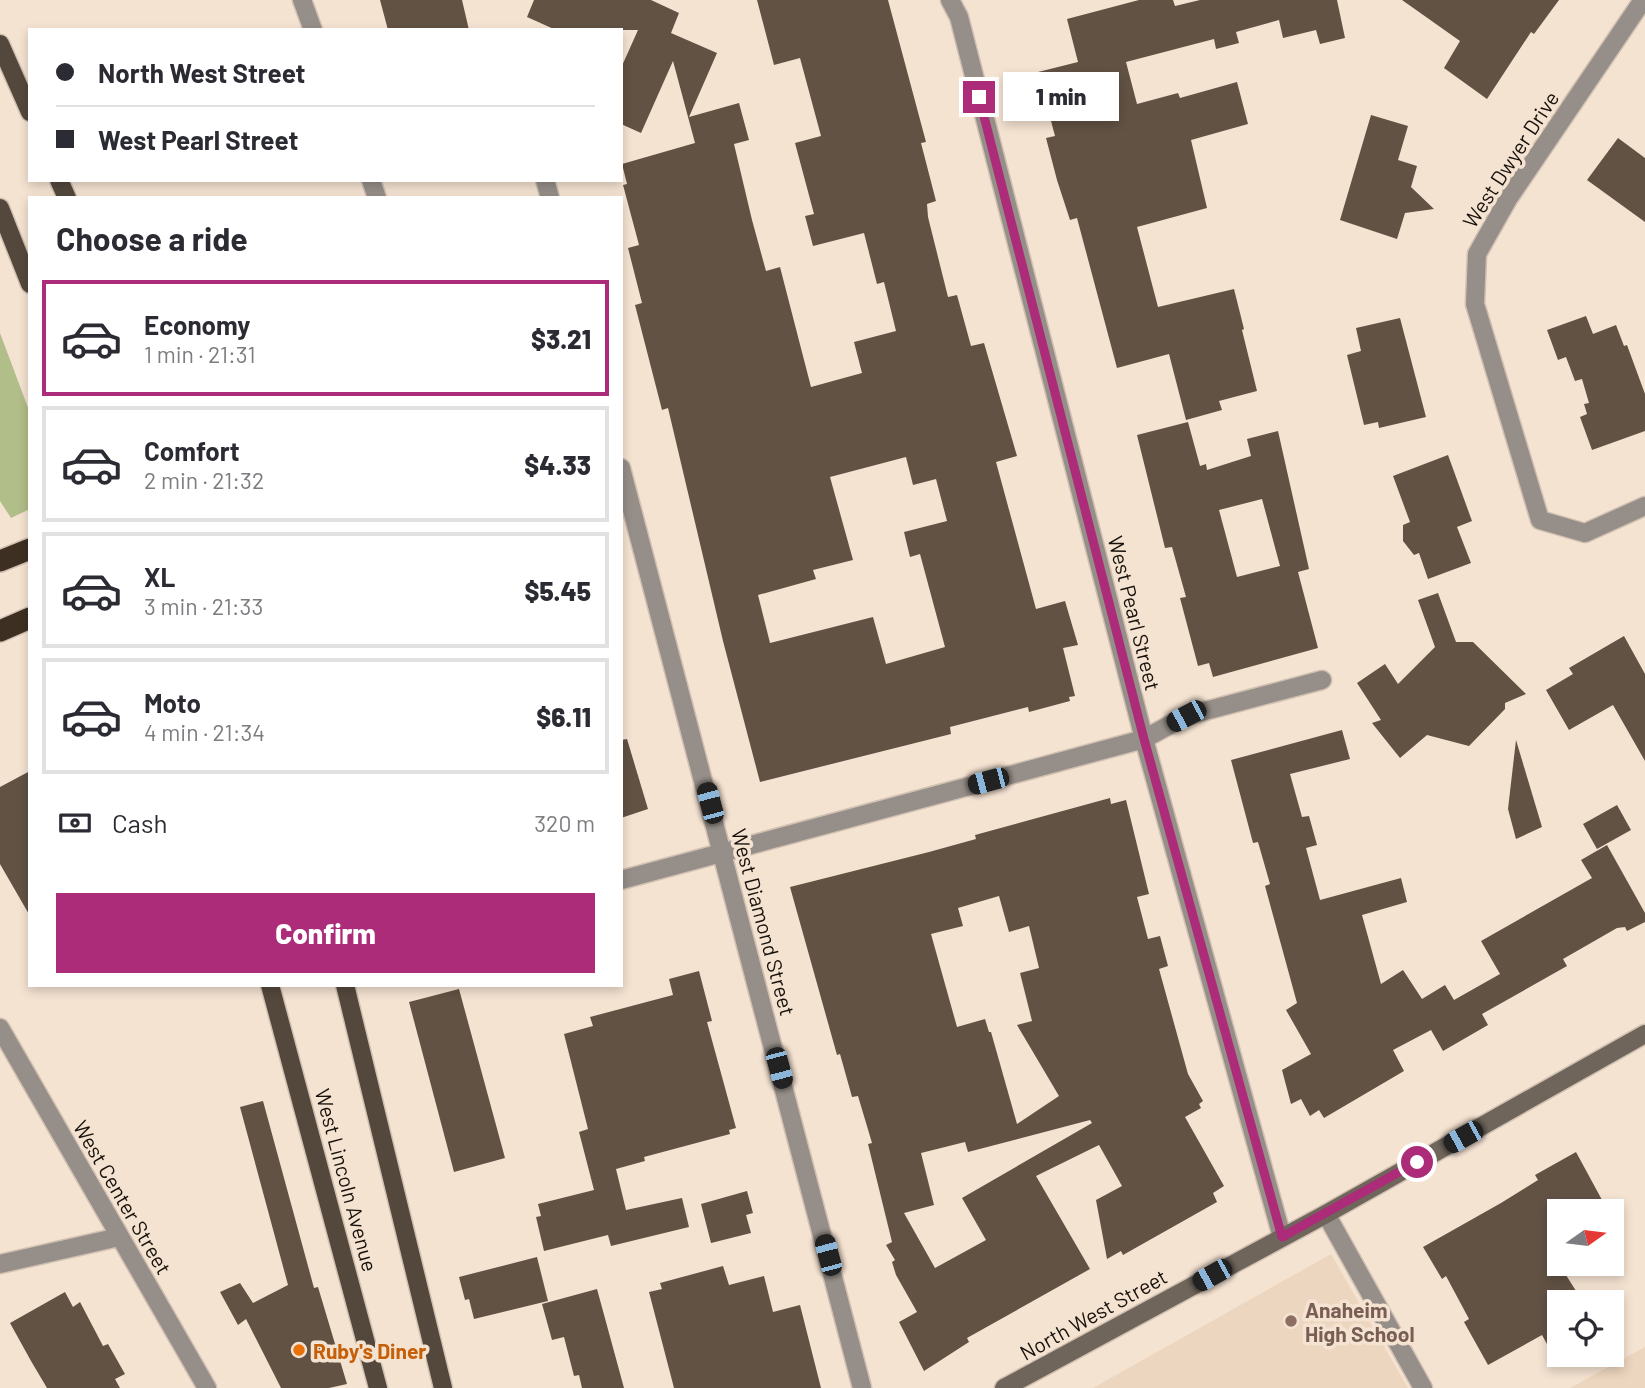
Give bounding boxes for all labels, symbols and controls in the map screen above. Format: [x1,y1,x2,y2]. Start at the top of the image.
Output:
text: North West Street [98,57,305,88]
callout: 1 min [1004,72,1119,122]
route end [963,81,995,113]
text: 1 min [1036,82,1086,110]
street label: West Dwyer Drive [1457,86,1563,232]
text: West Pearl Street [98,124,298,155]
text: Choose a ride [56,219,248,257]
icon: car [60,307,123,370]
text: Economy [144,309,250,340]
text: $3.21 [531,323,591,354]
text: 1 min · 21:31 [144,340,256,368]
icon: car [60,433,123,496]
text: Comfort [144,435,240,466]
text: $4.33 [524,449,591,480]
text: 2 min · 21:32 [144,466,264,494]
street label: West Pearl Street [1104,533,1166,693]
icon: car [60,559,123,622]
text: XL [144,561,175,592]
text: $5.45 [524,575,591,606]
text: 3 min · 21:33 [144,592,263,620]
icon: car [60,685,123,748]
text: Moto [144,687,201,718]
car [1163,697,1210,735]
text: $6.11 [536,701,591,732]
text: 4 min · 21:34 [144,718,265,746]
car [965,765,1012,797]
car [695,780,726,826]
icon: cash [56,804,94,842]
text: Cash [112,807,167,838]
text: 320 m [534,809,595,837]
street label: West Diamond Street [727,826,801,1018]
button: Confirm [56,893,595,973]
car [764,1045,795,1091]
street label: West Lincoln Avenue [311,1086,383,1274]
street label: West Center Street [69,1116,177,1278]
car [1440,1118,1487,1156]
route start [1401,1146,1433,1178]
north arrow [1547,1199,1624,1276]
map controls [1547,1199,1624,1367]
car [813,1232,844,1278]
car [1189,1256,1236,1294]
street label: North West Street [1015,1263,1171,1365]
button: locate [1547,1290,1624,1367]
place label: Anaheim High School [1305,1297,1415,1346]
marker: Anaheim High School [1283,1313,1299,1329]
place label: Ruby's Diner [313,1338,426,1363]
marker: Ruby's Diner [291,1342,307,1358]

